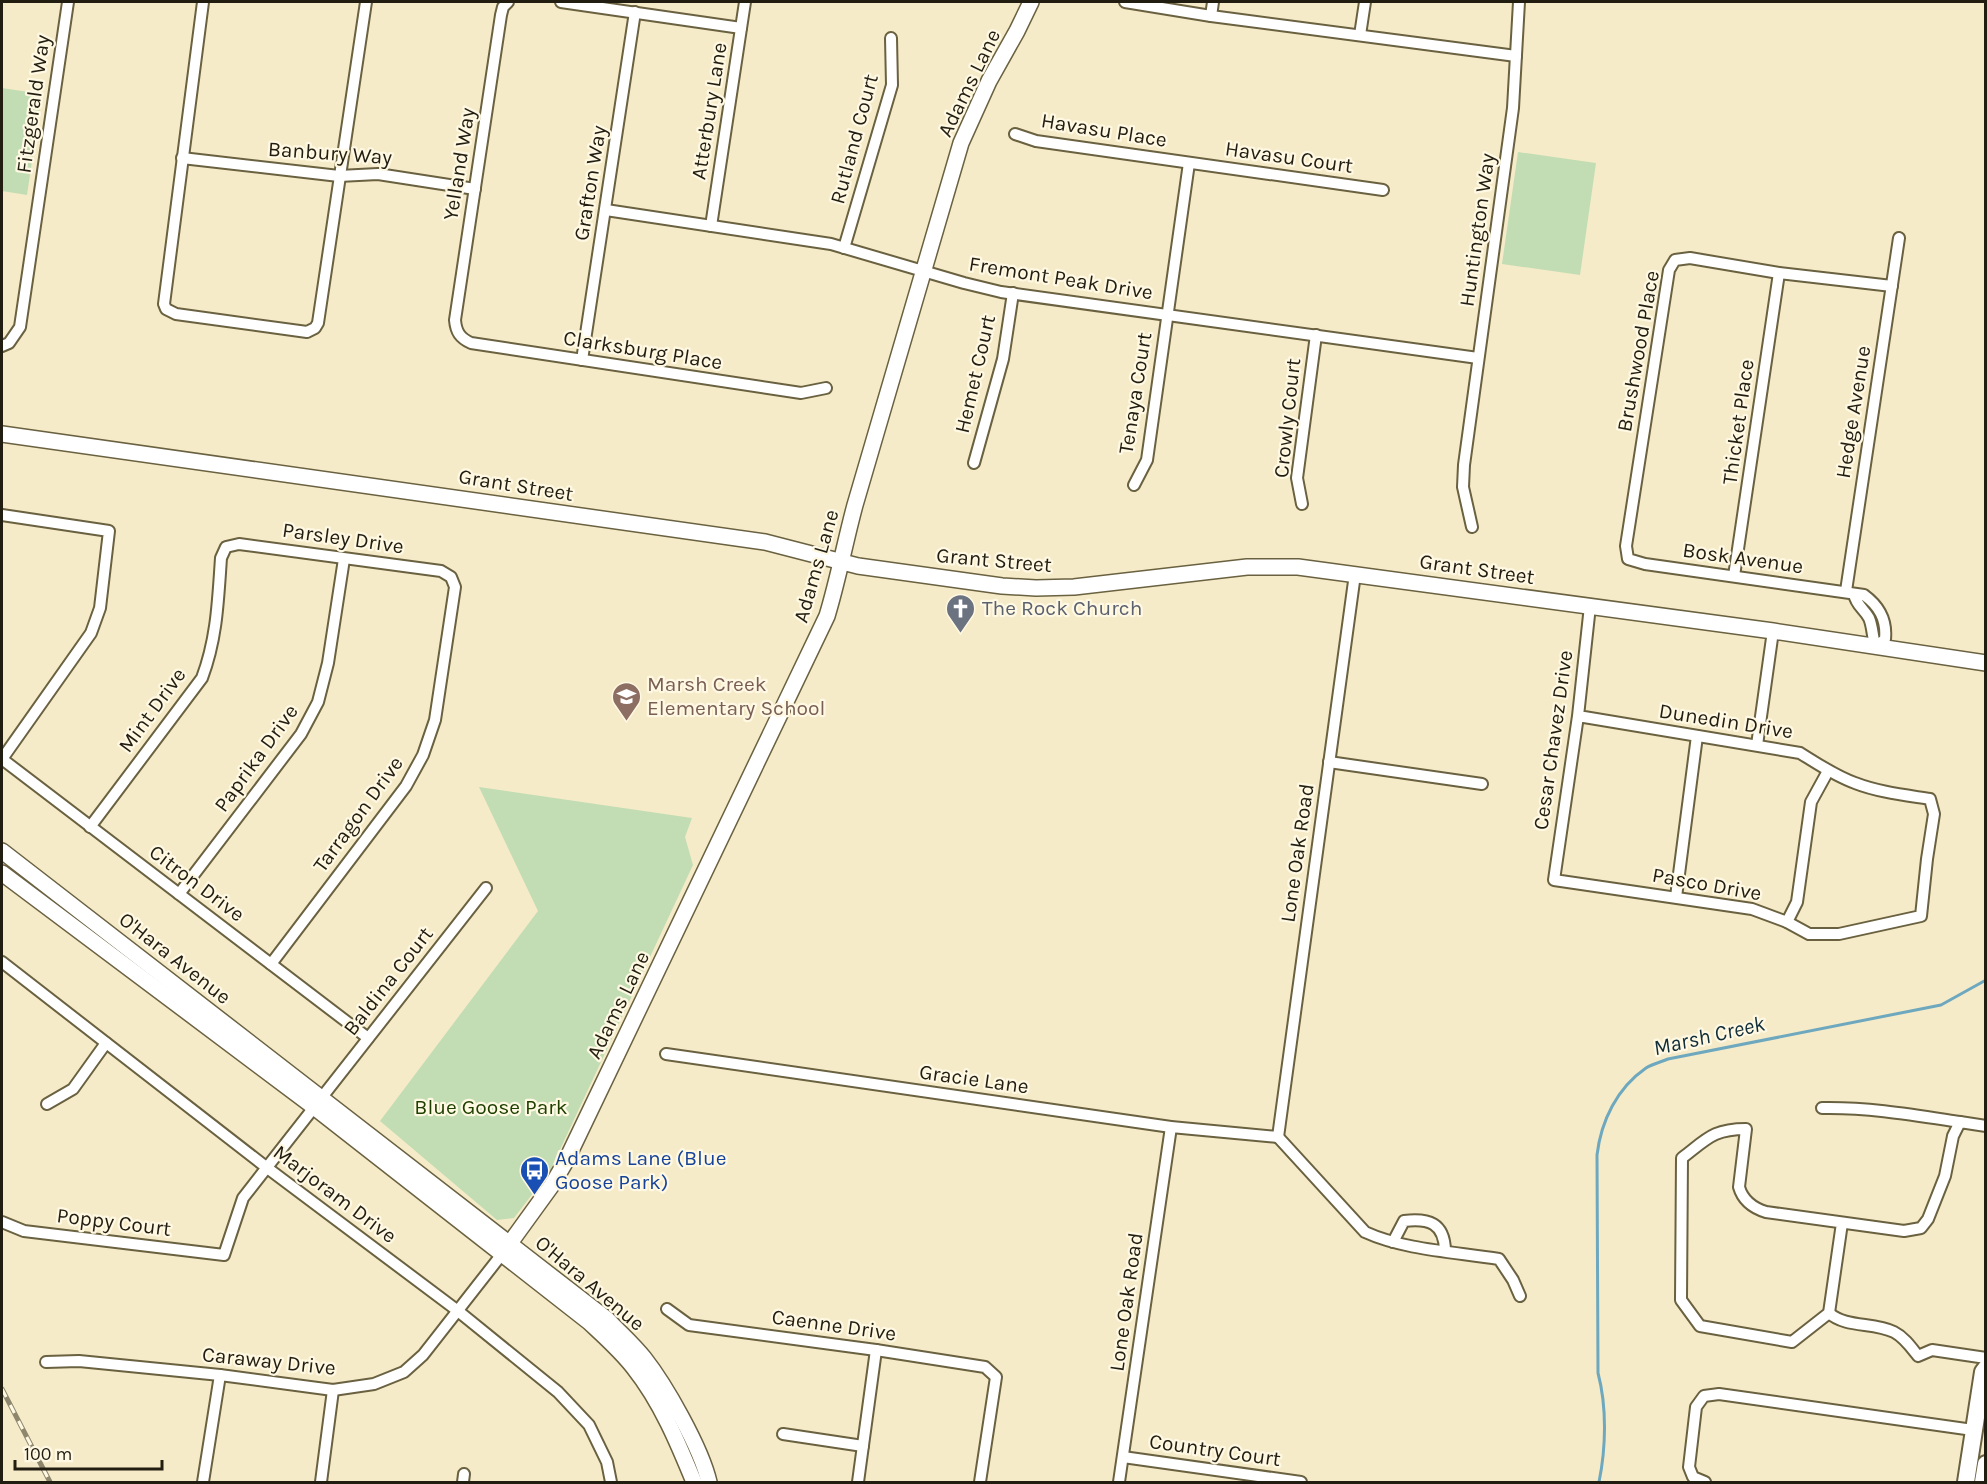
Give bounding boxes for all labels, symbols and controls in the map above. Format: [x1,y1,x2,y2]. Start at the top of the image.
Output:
street label: Adams Lane [933,25,1005,141]
street label: Fitzgerald Way [11,33,55,175]
street label: Atterbury Lane [686,41,732,181]
street label: Rutland Court [825,71,883,207]
street label: Yelland Way [438,106,480,222]
street label: Havasu Place [1039,108,1169,152]
street label: Grafton Way [569,123,611,242]
street label: Havasu Court [1223,136,1355,178]
street label: Banbury Way [267,137,393,169]
street label: Huntington Way [1454,152,1500,308]
street label: Fremont Peak Drive [967,252,1155,304]
street label: Brushwood Place [1612,268,1664,434]
street label: Hemet Court [950,312,1000,435]
street label: Clarksburg Place [562,326,724,374]
street label: Tenaya Court [1114,330,1156,456]
street label: Hedge Avenue [1831,344,1875,480]
street label: Crowly Court [1269,357,1305,479]
street label: Thicket Place [1717,358,1759,486]
street label: Grant Street [457,464,575,506]
street label: Adams Lane [788,507,844,625]
street label: Parsley Drive [281,518,405,558]
street label: Bosk Avenue [1681,538,1805,578]
street label: Grant Street [935,543,1053,577]
street label: Grant Street [1418,549,1536,589]
church icon: The Rock Church [945,592,977,634]
place label: The Rock Church [982,596,1142,620]
street label: Cesar Chavez Drive [1529,649,1577,831]
street label: Mint Drive [113,663,191,757]
place label: Marsh Creek Elementary School [647,672,825,720]
school or university icon: Marsh Creek Elementary School [610,680,642,722]
street label: Dunedin Drive [1657,699,1795,743]
street label: Paprika Drive [209,700,303,816]
street label: Tarragon Drive [308,752,408,876]
street label: Lone Oak Road [1275,782,1319,924]
street label: Citron Drive [145,839,249,927]
street label: Pasco Drive [1650,863,1764,905]
street label: O'Hara Avenue [114,907,236,1009]
street label: Baldina Court [338,922,438,1040]
street label: Adams Lane [582,947,654,1063]
water label: Marsh Creek [1651,1010,1768,1061]
street label: Gracie Lane [918,1059,1030,1099]
park label: Blue Goose Park [414,1095,568,1119]
street label: Marjoram Drive [269,1140,401,1248]
place label: Adams Lane (Blue Goose Park) [555,1146,726,1194]
bus stop icon: Adams Lane (Blue Goose Park) [518,1154,550,1196]
street label: Poppy Court [55,1203,173,1241]
street label: O'Hara Avenue [530,1230,650,1336]
street label: Lone Oak Road [1104,1231,1148,1373]
street label: Caenne Drive [770,1304,898,1346]
street label: Caraway Drive [201,1342,337,1380]
street label: Country Court [1148,1429,1282,1471]
scale bar [15,1433,162,1471]
text: 100 m [24,1443,72,1465]

